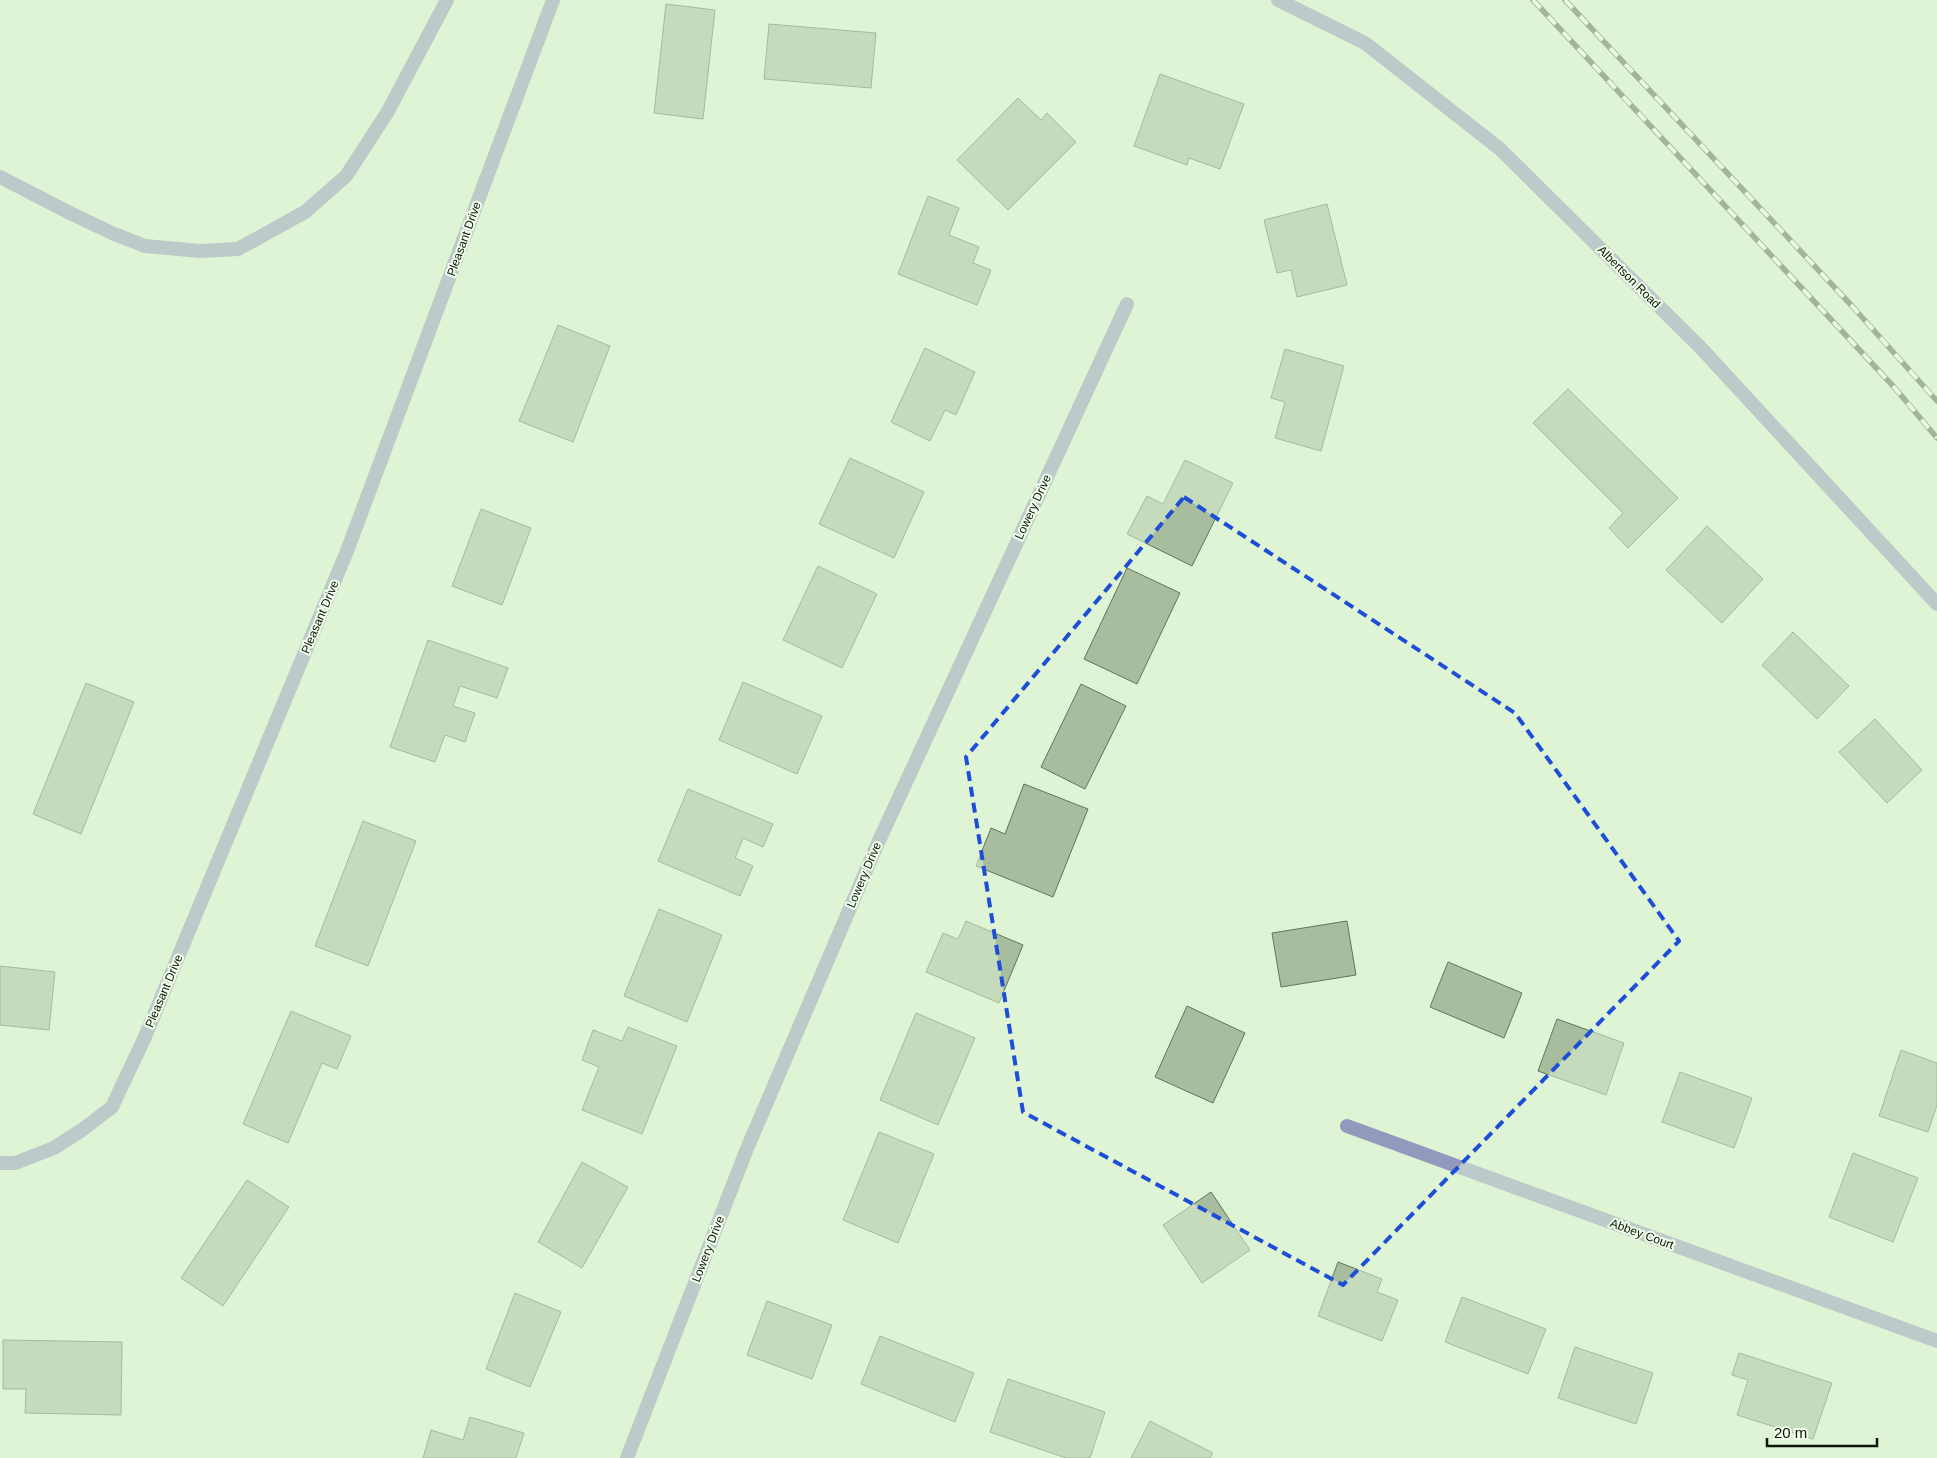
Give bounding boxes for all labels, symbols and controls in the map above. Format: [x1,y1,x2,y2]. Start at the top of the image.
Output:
street label: Pleasant Drive [444,200,484,278]
street label: Albertson Road [1595,243,1663,311]
street label: Lowery Drive [1012,472,1054,542]
street label: Pleasant Drive [298,578,342,656]
street label: Lowery Drive [844,840,884,910]
street label: Pleasant Drive [142,952,186,1030]
street label: Lowery Drive [689,1214,727,1284]
street label: Abbey Court [1608,1216,1676,1252]
scale bar [1767,1416,1877,1448]
text: 20 m [1774,1424,1807,1441]

